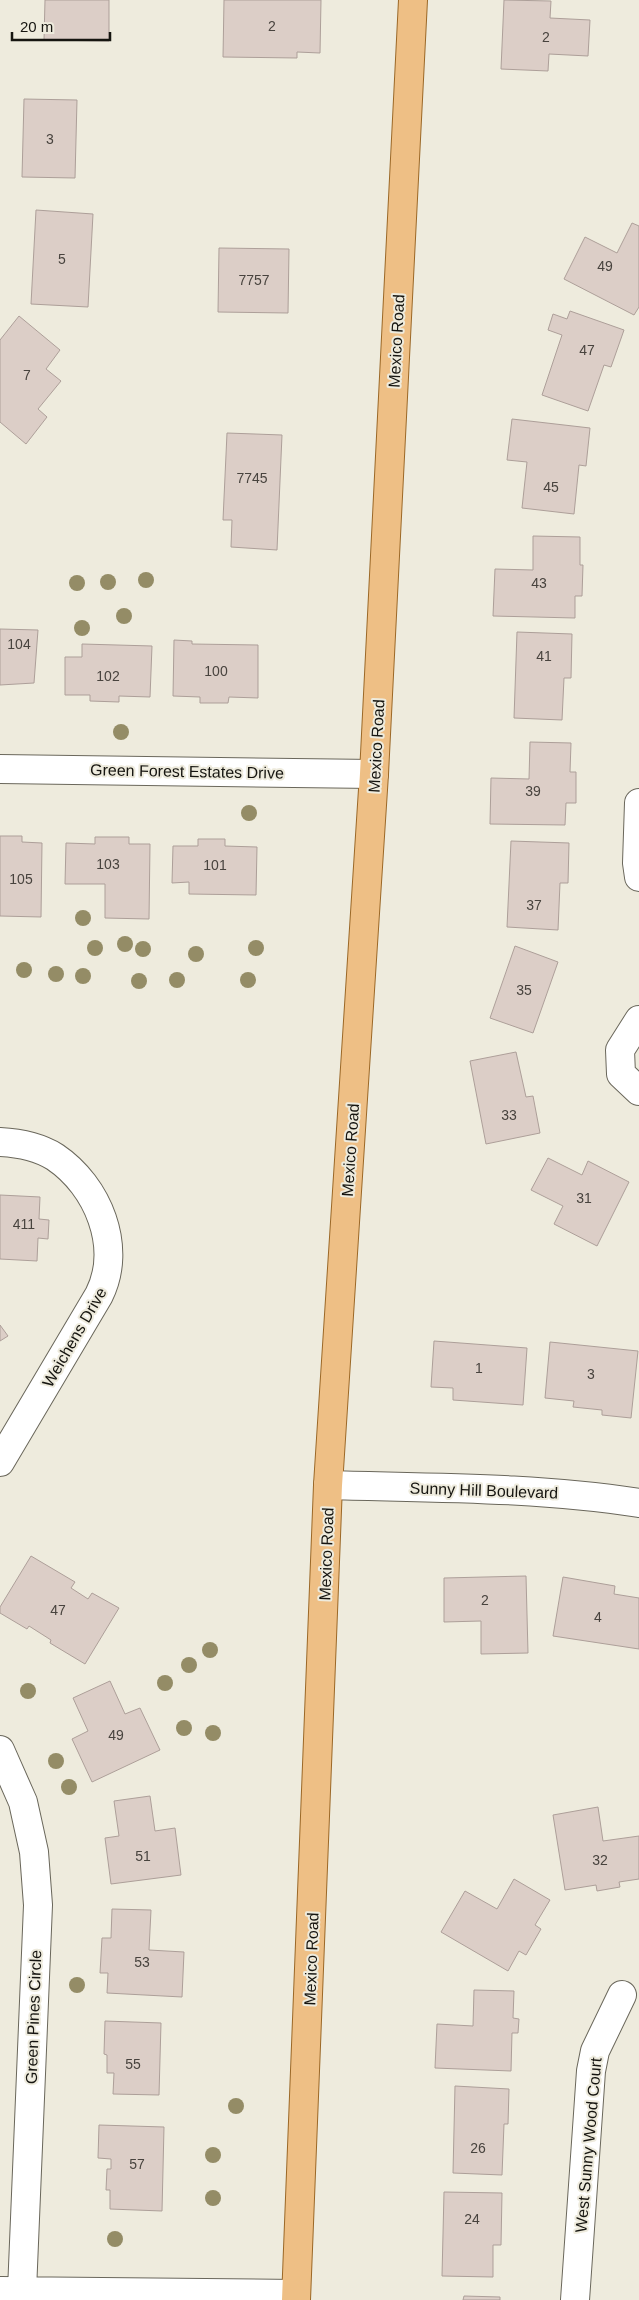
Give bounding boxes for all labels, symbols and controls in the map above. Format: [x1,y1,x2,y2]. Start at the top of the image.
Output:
scale bar [12,10,110,42]
text: 20 m [20,18,53,35]
house number: 2 [268,18,276,34]
house number: 2 [542,29,550,45]
house number: 3 [46,131,54,147]
house number: 5 [58,251,66,267]
house number: 49 [597,258,613,274]
house number: 7757 [238,272,270,288]
street label: Mexico Road [386,294,407,388]
house number: 47 [579,342,595,358]
house number: 7 [23,367,31,383]
house number: 7745 [236,470,268,486]
house number: 45 [543,479,559,495]
house number: 43 [531,575,547,591]
house number: 104 [7,636,31,652]
house number: 41 [536,648,552,664]
house number: 100 [204,663,228,679]
house number: 102 [96,668,120,684]
street label: Mexico Road [366,699,387,793]
street label: Green Forest Estates Drive [90,761,284,782]
house number: 39 [525,783,541,799]
house number: 103 [96,856,120,872]
house number: 101 [203,857,227,873]
house number: 105 [9,871,33,887]
house number: 37 [526,897,542,913]
house number: 35 [516,982,532,998]
street label: Mexico Road [339,1103,362,1197]
house number: 33 [501,1107,517,1123]
house number: 31 [576,1190,592,1206]
house number: 411 [13,1216,35,1232]
street label: Weichens Drive [39,1285,110,1390]
house number: 1 [475,1360,483,1376]
house number: 3 [587,1366,595,1382]
street label: Sunny Hill Boulevard [409,1479,558,1502]
street label: Mexico Road [316,1507,337,1601]
house number: 2 [481,1592,489,1608]
house number: 47 [50,1602,66,1618]
house number: 4 [594,1609,602,1625]
house number: 49 [108,1727,124,1743]
house number: 51 [135,1848,151,1864]
house number: 32 [592,1852,608,1868]
street label: Mexico Road [301,1912,322,2006]
street label: Green Pines Circle [23,1950,44,2084]
house number: 53 [134,1954,150,1970]
house number: 55 [125,2056,141,2072]
street label: West Sunny Wood Court [572,2056,605,2233]
house number: 26 [470,2140,486,2156]
house number: 57 [129,2156,145,2172]
house number: 24 [464,2211,480,2227]

